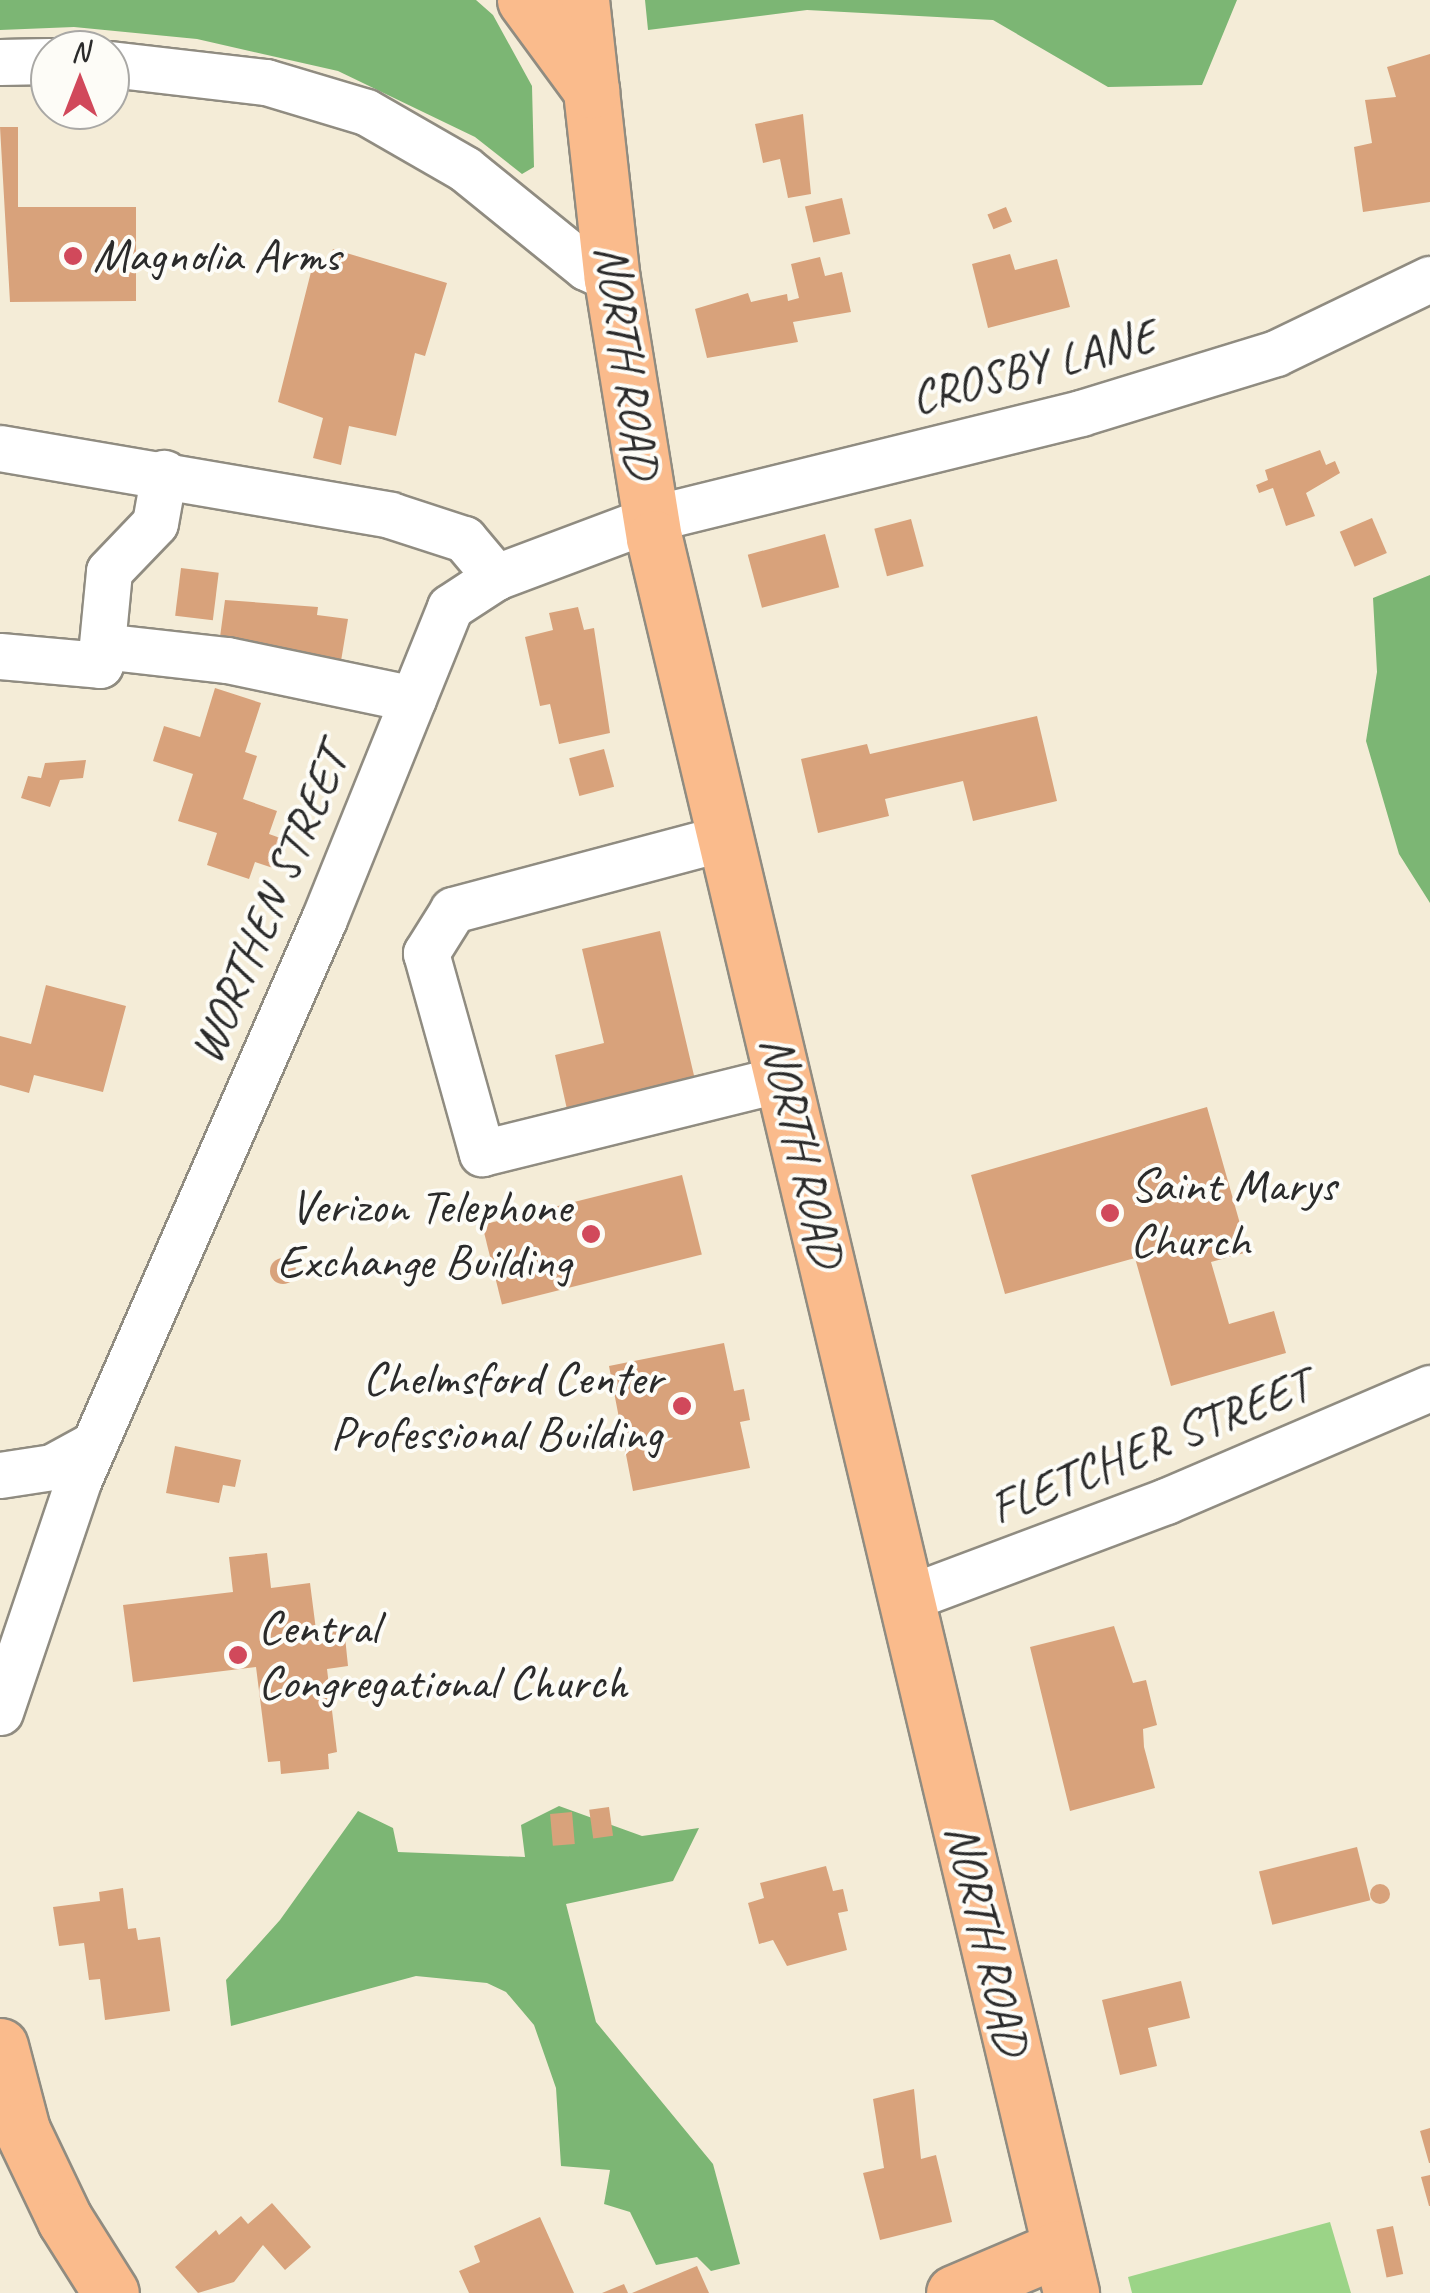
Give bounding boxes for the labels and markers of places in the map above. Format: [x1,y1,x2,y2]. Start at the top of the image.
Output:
place label: Magnolia Arms [93,227,340,285]
marker: Magnolia Arms [62,245,84,267]
place label: Saint Marys Church [1130,1156,1337,1269]
place label: Verizon Telephone Exchange Building [277,1177,571,1290]
marker: Saint Marys Church [1099,1202,1121,1224]
marker: Verizon Telephone Exchange Building [580,1223,602,1245]
place label: Chelmsford Center Professional Building [330,1349,662,1462]
marker: Chelmsford Center Professional Building [671,1395,693,1417]
place label: Central Congregational Church [258,1598,629,1711]
marker: Central Congregational Church [227,1644,249,1666]

